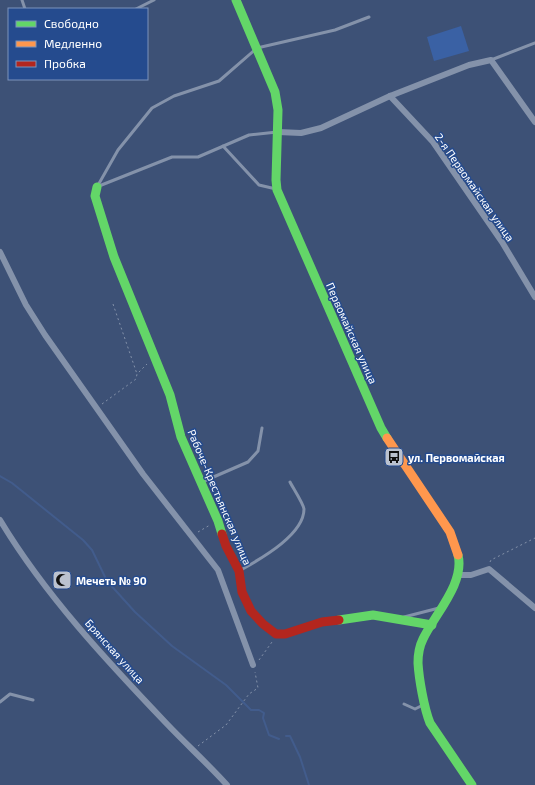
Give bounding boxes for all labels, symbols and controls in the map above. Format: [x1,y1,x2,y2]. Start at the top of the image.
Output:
legend [8,8,148,80]
text: Свободно [44,16,99,30]
text: Медленно [44,36,102,50]
text: Пробка [44,56,86,70]
street label: 2-я Первомайская улица [432,130,517,244]
street label: Первомайская улица [323,280,380,386]
street label: Рабоче-Крестьянская улица [185,427,255,567]
bus stop icon: ул. Первомайская [383,446,405,468]
place label: ул. Первомайская [408,451,505,464]
mosque icon: Мечеть № 90 [51,569,73,591]
place label: Мечеть № 90 [76,574,147,587]
street label: Брянская улица [82,616,147,686]

